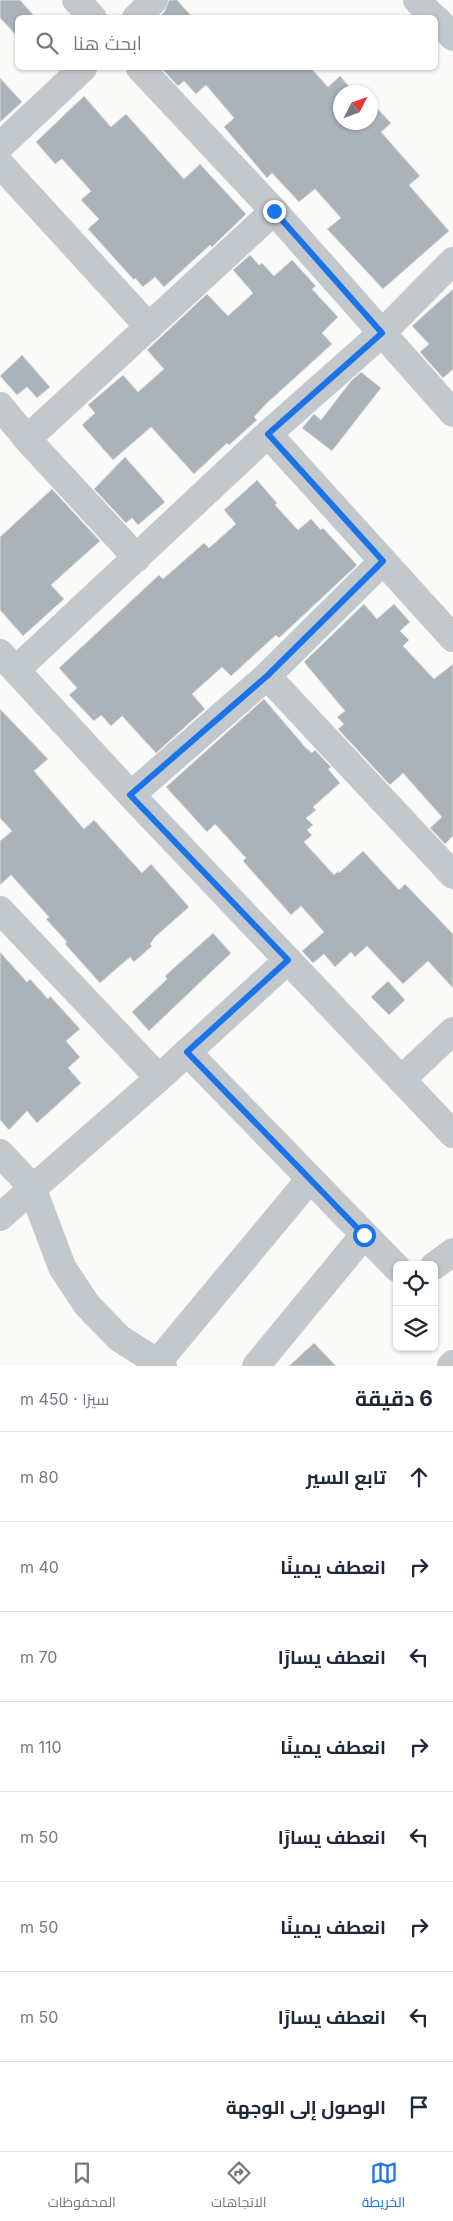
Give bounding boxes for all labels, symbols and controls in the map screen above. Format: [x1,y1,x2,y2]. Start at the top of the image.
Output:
search box [15,15,438,70]
icon: search [33,29,61,57]
text: ابحث هنا [73,32,142,55]
north arrow [333,85,378,130]
route end [263,200,286,223]
route start [353,1224,376,1247]
map controls [393,1261,438,1351]
button: locate [393,1261,438,1306]
button: layers [393,1306,438,1351]
text: 6 دقيقة [355,1386,433,1411]
text: سيرًا · 450 m [20,1389,109,1409]
icon: ahead [405,1463,433,1491]
text: تابع السير [306,1466,386,1489]
text: 80 m [20,1467,59,1487]
icon: right [405,1553,433,1581]
text: انعطف يمينًا [280,1556,386,1579]
text: 40 m [20,1557,59,1577]
icon: left [405,1643,433,1671]
text: انعطف يسارًا [278,1646,386,1669]
text: 70 m [20,1647,57,1667]
icon: right [405,1733,433,1761]
text: انعطف يمينًا [280,1736,386,1759]
text: 110 m [20,1737,62,1757]
icon: left [405,1823,433,1851]
text: انعطف يسارًا [278,1826,386,1849]
text: 50 m [20,1827,58,1847]
icon: right [405,1913,433,1941]
text: انعطف يمينًا [280,1916,386,1939]
text: 50 m [20,1917,58,1937]
icon: left [405,2003,433,2031]
text: انعطف يسارًا [278,2006,386,2029]
text: 50 m [20,2007,58,2027]
icon: arrive [405,2093,433,2121]
text: الوصول إلى الوجهة [226,2096,386,2119]
tab: المحفوظات [48,2159,116,2215]
tab: الاتجاهات [211,2159,266,2215]
tab: الخريطة [362,2159,405,2215]

